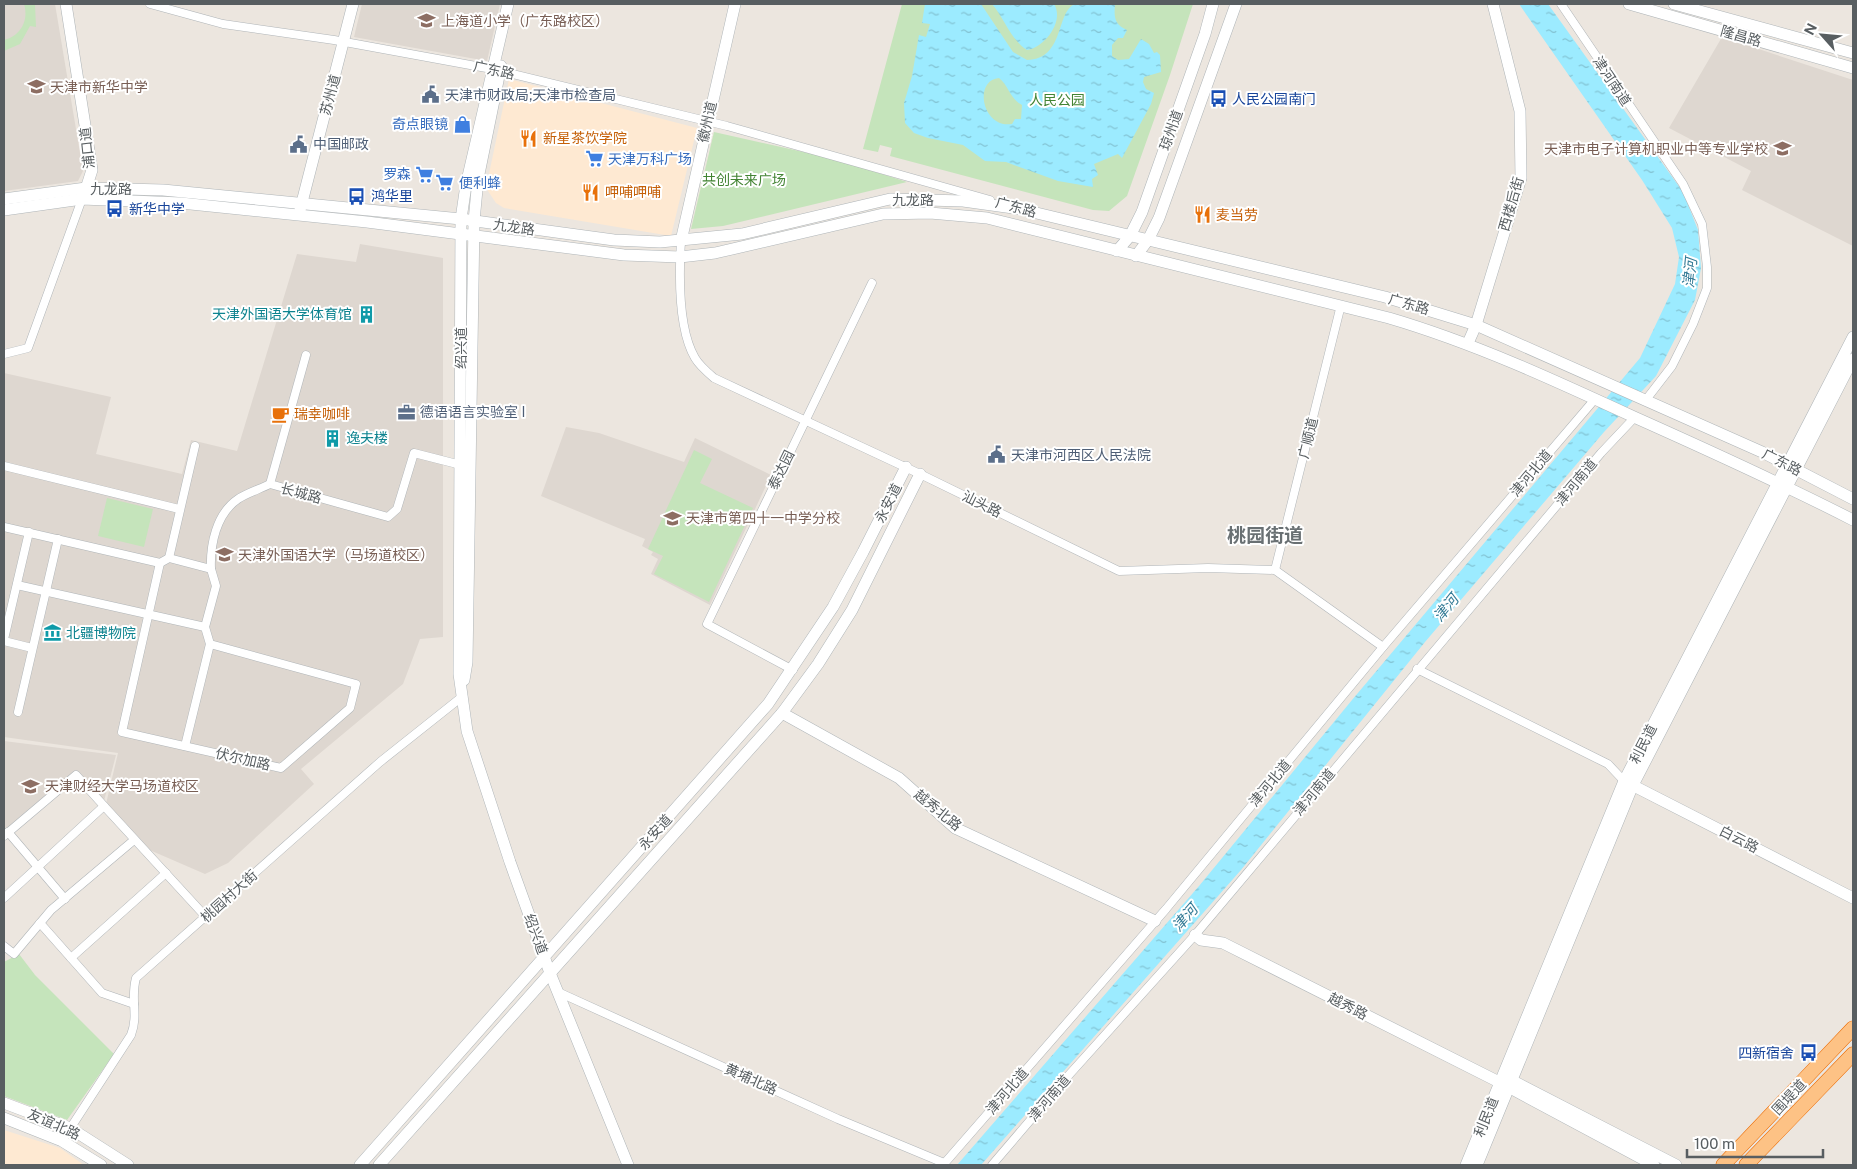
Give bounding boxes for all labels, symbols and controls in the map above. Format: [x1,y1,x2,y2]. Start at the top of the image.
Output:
north arrow [1797,10,1847,60]
school or university icon: 上海道小学（广东路校区） [417,11,437,31]
place label: 上海道小学（广东路校区） [441,13,609,29]
text: N [1801,21,1820,38]
street label: 隆昌路 [1719,23,1763,49]
street label: 津河南道 [1590,53,1634,109]
street label: 广东路 [472,58,516,82]
street label: 苏州道 [317,73,343,117]
school or university icon: 天津市新华中学 [26,77,46,97]
place label: 天津市新华中学 [50,79,148,95]
public building icon: 天津市财政局;天津市检查局 [421,85,441,105]
place label: 天津市财政局;天津市检查局 [445,87,616,103]
bus stop icon: 人民公园南门 [1208,89,1228,109]
place label: 人民公园南门 [1232,91,1316,107]
park label: 人民公园 [1029,92,1085,108]
street label: 徽州道 [694,100,720,144]
street label: 琼州道 [1156,108,1186,152]
shop icon: 奇点眼镜 [452,114,472,134]
place label: 奇点眼镜 [392,116,448,132]
street label: 浦口道 [77,126,97,170]
restaurant icon: 新星茶饮学院 [519,128,539,148]
place label: 新星茶饮学院 [543,130,627,146]
public building icon: 中国邮政 [289,134,309,154]
place label: 中国邮政 [313,136,369,152]
school or university icon: 天津市电子计算机职业中等专业学校 [1772,139,1792,159]
place label: 天津市电子计算机职业中等专业学校 [1544,141,1768,157]
supermarket icon: 天津万科广场 [584,149,604,169]
place label: 天津万科广场 [608,151,692,167]
supermarket icon: 罗森 [415,164,435,184]
place label: 罗森 [383,166,411,182]
park label: 共创未来广场 [702,172,786,188]
supermarket icon: 便利蜂 [435,173,455,193]
place label: 便利蜂 [459,175,501,191]
street label: 西楼后街 [1496,175,1526,233]
street label: 九龙路 [90,181,132,197]
restaurant icon: 呷哺呷哺 [581,182,601,202]
place label: 呷哺呷哺 [605,184,661,200]
bus stop icon: 鸿华里 [347,186,367,206]
place label: 鸿华里 [371,188,413,204]
street label: 九龙路 [892,192,934,208]
street label: 广东路 [994,194,1038,220]
bus stop icon: 新华中学 [105,199,125,219]
place label: 新华中学 [129,201,185,217]
restaurant icon: 麦当劳 [1192,205,1212,225]
place label: 麦当劳 [1216,207,1258,223]
street label: 九龙路 [492,216,536,238]
water label: 津河 [1679,254,1700,289]
street label: 广东路 [1387,291,1431,317]
building icon: 天津外国语大学体育馆 [356,304,376,324]
place label: 天津外国语大学体育馆 [212,306,352,322]
street label: 绍兴道 [453,327,469,369]
office icon: 德语语言实验室 I [396,402,416,422]
cafe icon: 瑞幸咖啡 [270,404,290,424]
place label: 德语语言实验室 I [420,404,525,420]
place label: 瑞幸咖啡 [294,406,350,422]
street label: 广顺道 [1295,416,1321,460]
building icon: 逸夫楼 [322,428,342,448]
place label: 逸夫楼 [346,430,388,446]
public building icon: 天津市河西区人民法院 [987,445,1007,465]
street label: 广东路 [1760,445,1804,479]
street label: 津河北道 [1507,446,1555,500]
place label: 天津市河西区人民法院 [1011,447,1151,463]
street label: 泰达园 [765,448,797,492]
street label: 津河南道 [1552,455,1600,509]
street label: 长城路 [279,480,323,506]
street label: 永安道 [871,481,905,525]
street label: 汕头路 [960,488,1004,520]
school or university icon: 天津市第四十一中学分校 [662,508,682,528]
place label: 天津市第四十一中学分校 [686,510,840,526]
district label: 桃园街道 [1227,524,1303,546]
school or university icon: 天津外国语大学（马场道校区） [214,545,234,565]
place label: 天津外国语大学（马场道校区） [238,547,434,563]
water label: 津河 [1430,588,1464,625]
museum icon: 北疆博物院 [42,623,62,643]
place label: 北疆博物院 [66,625,136,641]
street label: 利民道 [1626,722,1660,766]
street label: 伏尔加路 [214,745,272,773]
street label: 津河北道 [1246,756,1294,810]
street label: 津河南道 [1290,765,1338,819]
school or university icon: 天津财经大学马场道校区 [21,776,41,796]
place label: 天津财经大学马场道校区 [45,778,199,794]
street label: 越秀北路 [911,786,965,834]
street label: 永安道 [635,811,675,853]
street label: 白云路 [1717,822,1761,856]
street label: 桃园村大街 [198,867,260,925]
water label: 津河 [1168,899,1203,935]
street label: 绍兴道 [521,912,551,956]
street label: 越秀路 [1326,989,1370,1023]
bus stop icon: 四新宿舍 [1798,1043,1818,1063]
place label: 四新宿舍 [1738,1045,1794,1061]
street label: 黄埔北路 [722,1060,780,1098]
street label: 津河北道 [983,1065,1031,1117]
street label: 津河南道 [1025,1072,1073,1124]
street label: 围堤道 [1769,1076,1809,1118]
street label: 利民道 [1471,1095,1501,1139]
street label: 友谊北路 [25,1105,83,1143]
scale bar [1687,1126,1823,1158]
text: 100 m [1694,1135,1735,1152]

